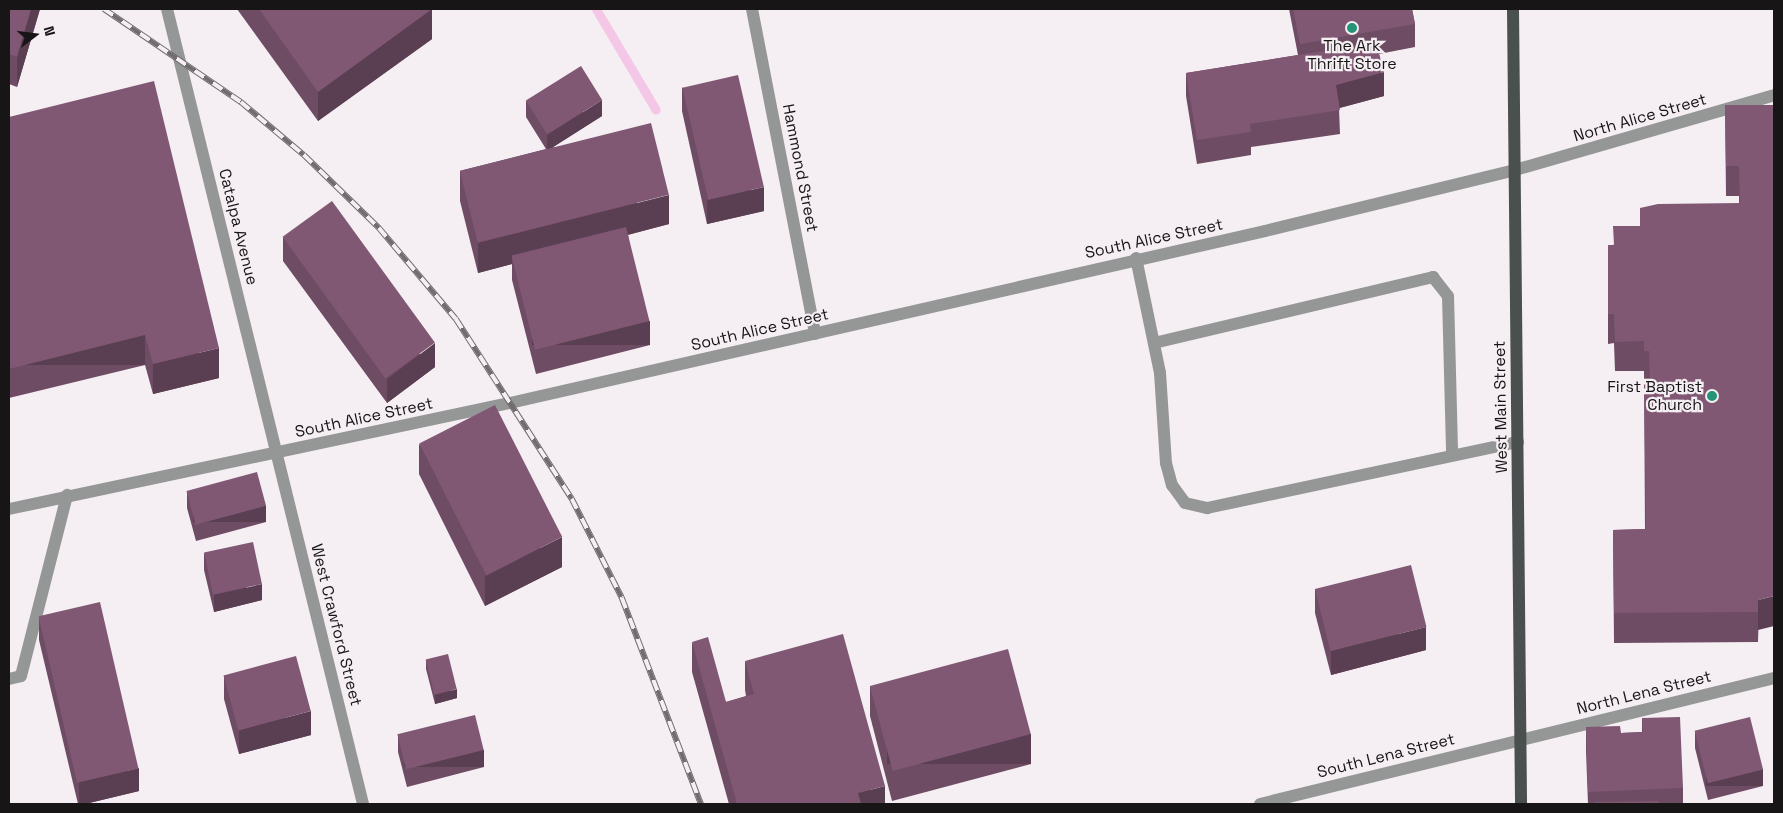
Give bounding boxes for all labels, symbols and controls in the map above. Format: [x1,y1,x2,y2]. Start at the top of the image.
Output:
north arrow [10,10,60,60]
marker: The Ark Thrift Store [1346,22,1358,34]
text: N [40,24,59,38]
place label: The Ark Thrift Store [1307,36,1397,74]
street label: North Alice Street [1571,90,1709,146]
street label: Hammond Street [778,102,822,234]
street label: Catalpa Avenue [214,167,262,287]
street label: South Alice Street [1083,215,1225,263]
street label: South Alice Street [689,305,831,355]
street label: West Main Street [1490,340,1512,474]
place label: First Baptist Church [1607,377,1702,415]
marker: First Baptist Church [1706,390,1718,402]
street label: South Alice Street [293,394,435,442]
street label: West Crawford Street [307,542,365,708]
street label: North Lena Street [1575,667,1713,719]
street label: South Lena Street [1315,730,1457,782]

